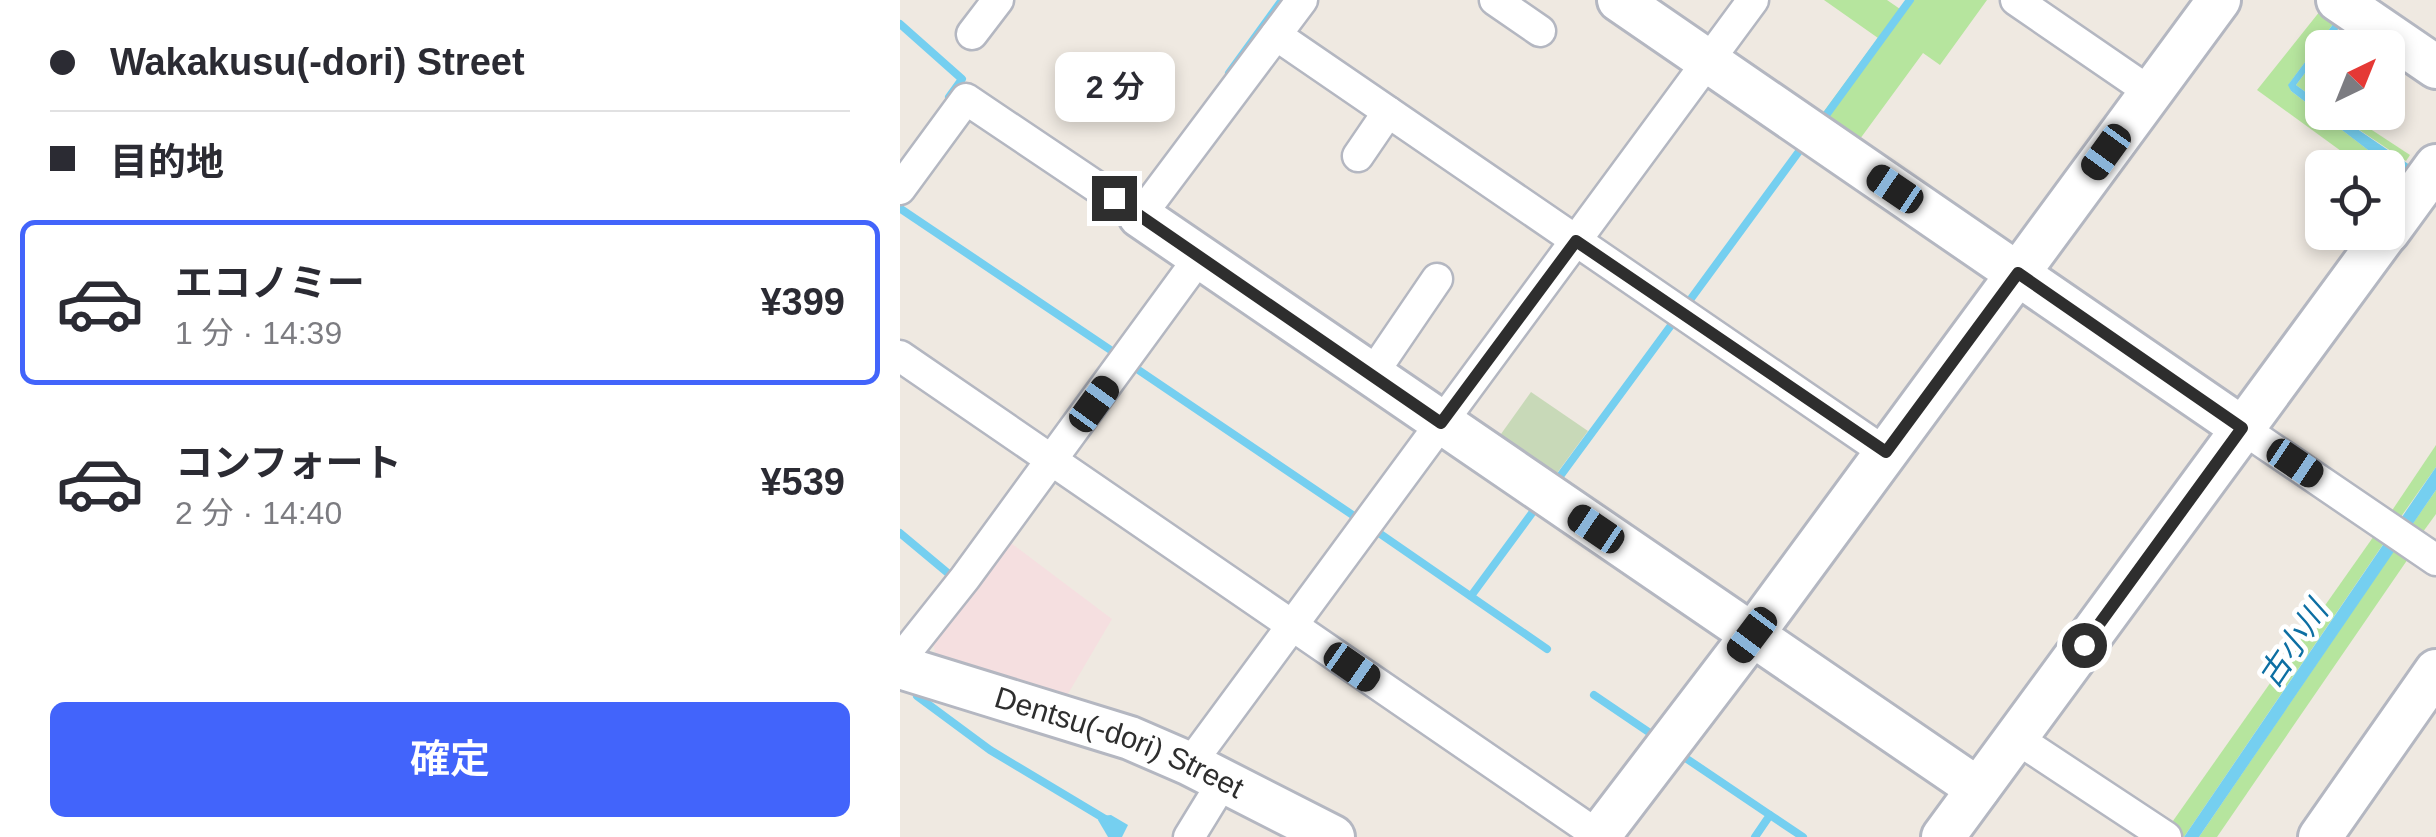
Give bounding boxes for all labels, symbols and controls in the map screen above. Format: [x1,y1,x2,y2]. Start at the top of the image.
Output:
north arrow [2305,30,2405,130]
map controls [2305,30,2405,250]
text: Wakakusu(-dori) Street [110,41,525,83]
callout: 2 分 [1054,53,1174,123]
text: 2 分 [1086,69,1144,105]
car [2076,119,2136,185]
text: 目的地 [110,141,224,183]
button: locate [2305,150,2405,250]
car [1862,160,1928,218]
route end [1092,176,1137,221]
icon: car [55,258,145,348]
text: エコノミー [175,262,365,304]
text: ¥399 [760,281,845,323]
text: 1 分 · 14:39 [175,315,342,351]
car [1064,371,1124,437]
car [2262,434,2328,492]
icon: car [55,438,145,528]
text: コンフォート [175,442,402,484]
text: ¥539 [760,461,845,503]
text: 2 分 · 14:40 [175,495,342,531]
car [1563,500,1629,558]
water label: 古小川 [2251,592,2336,694]
car [1722,602,1782,668]
route start [2062,623,2107,668]
car [1319,638,1385,696]
street label: Dentsu(-dori) Street [991,680,1250,805]
button: 確定 [50,702,850,817]

